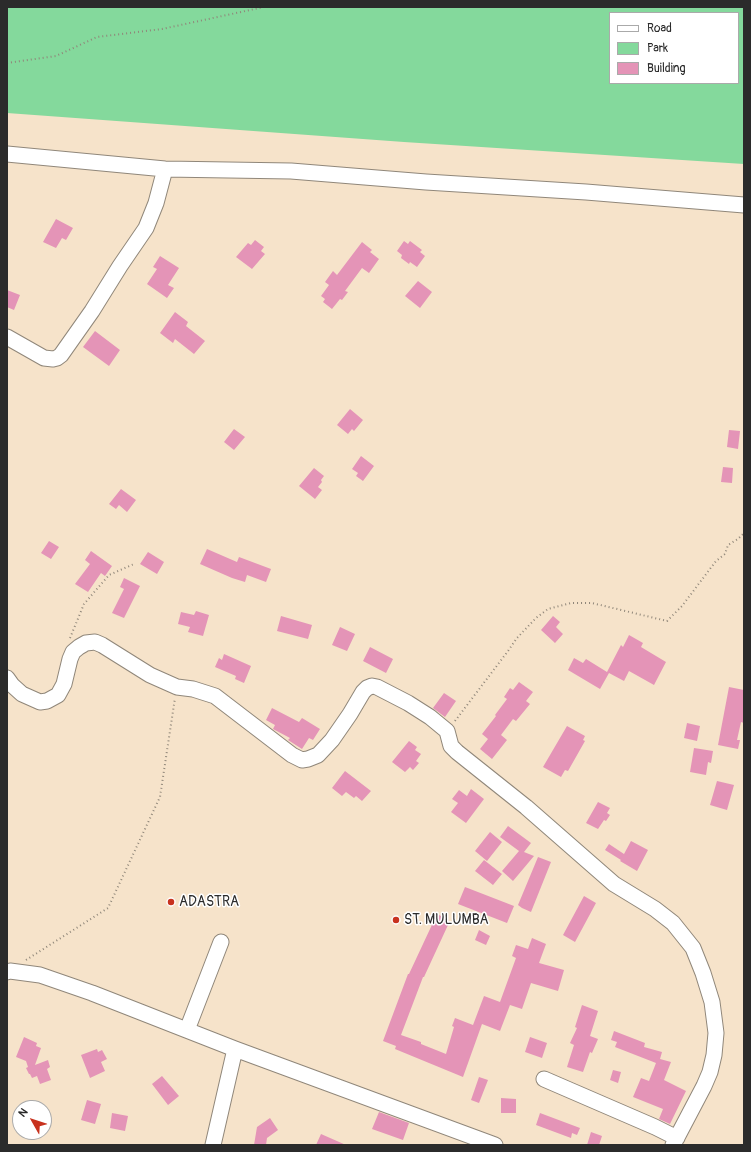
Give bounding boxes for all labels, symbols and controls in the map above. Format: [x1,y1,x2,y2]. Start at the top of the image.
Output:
legend [609,12,739,84]
text: Road [647,21,672,36]
text: Park [647,41,668,56]
text: Building [647,61,686,76]
place label: ADASTRA [179,894,239,910]
marker: ADASTRA [166,897,176,907]
place label: ST. MULUMBA [404,912,489,928]
marker: ST. MULUMBA [391,915,401,925]
north arrow [12,1100,52,1140]
text: N [16,1106,30,1120]

